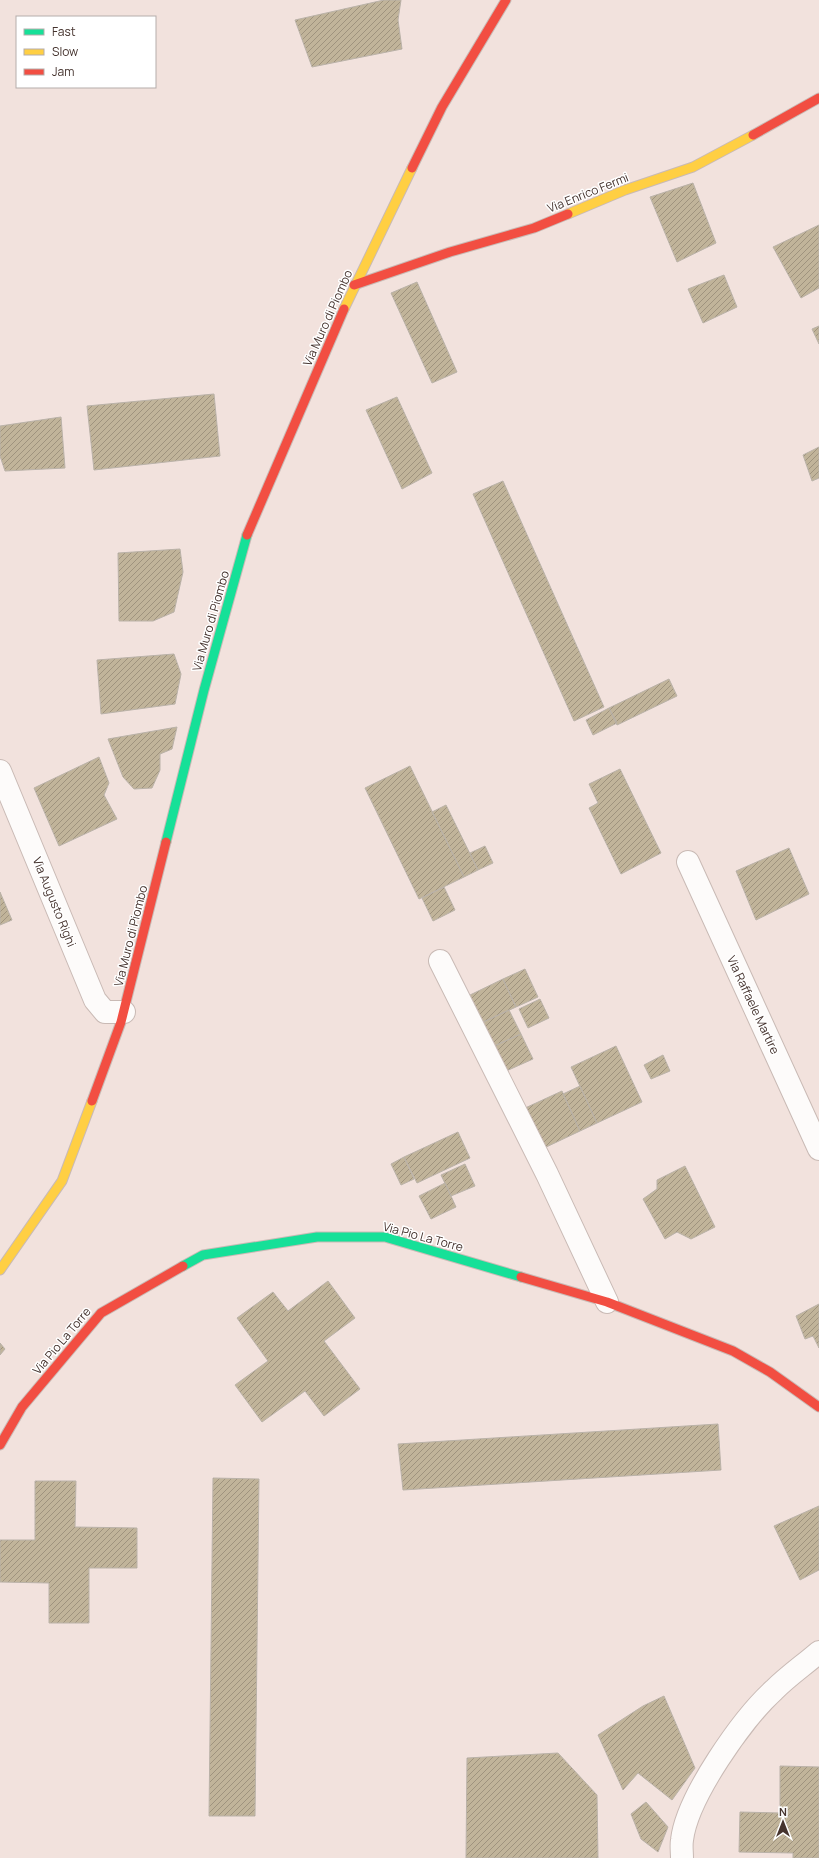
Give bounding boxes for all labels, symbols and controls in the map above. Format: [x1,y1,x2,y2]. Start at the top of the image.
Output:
legend [16,16,156,88]
text: Fast [52,23,76,40]
text: Slow [52,43,78,60]
text: Jam [52,63,74,80]
street label: Via Enrico Fermi [545,169,631,217]
street label: Via Muro di Piombo [299,267,356,369]
street label: Via Muro di Piombo [188,569,233,673]
street label: Via Augusto Righi [29,854,80,949]
street label: Via Muro di Piombo [110,884,151,988]
street label: Via Raffaele Martire [723,953,784,1057]
street label: Via Pio La Torre [381,1218,465,1255]
street label: Via Pio La Torre [29,1304,95,1378]
north arrow [763,1802,803,1842]
text: N [779,1804,787,1819]

